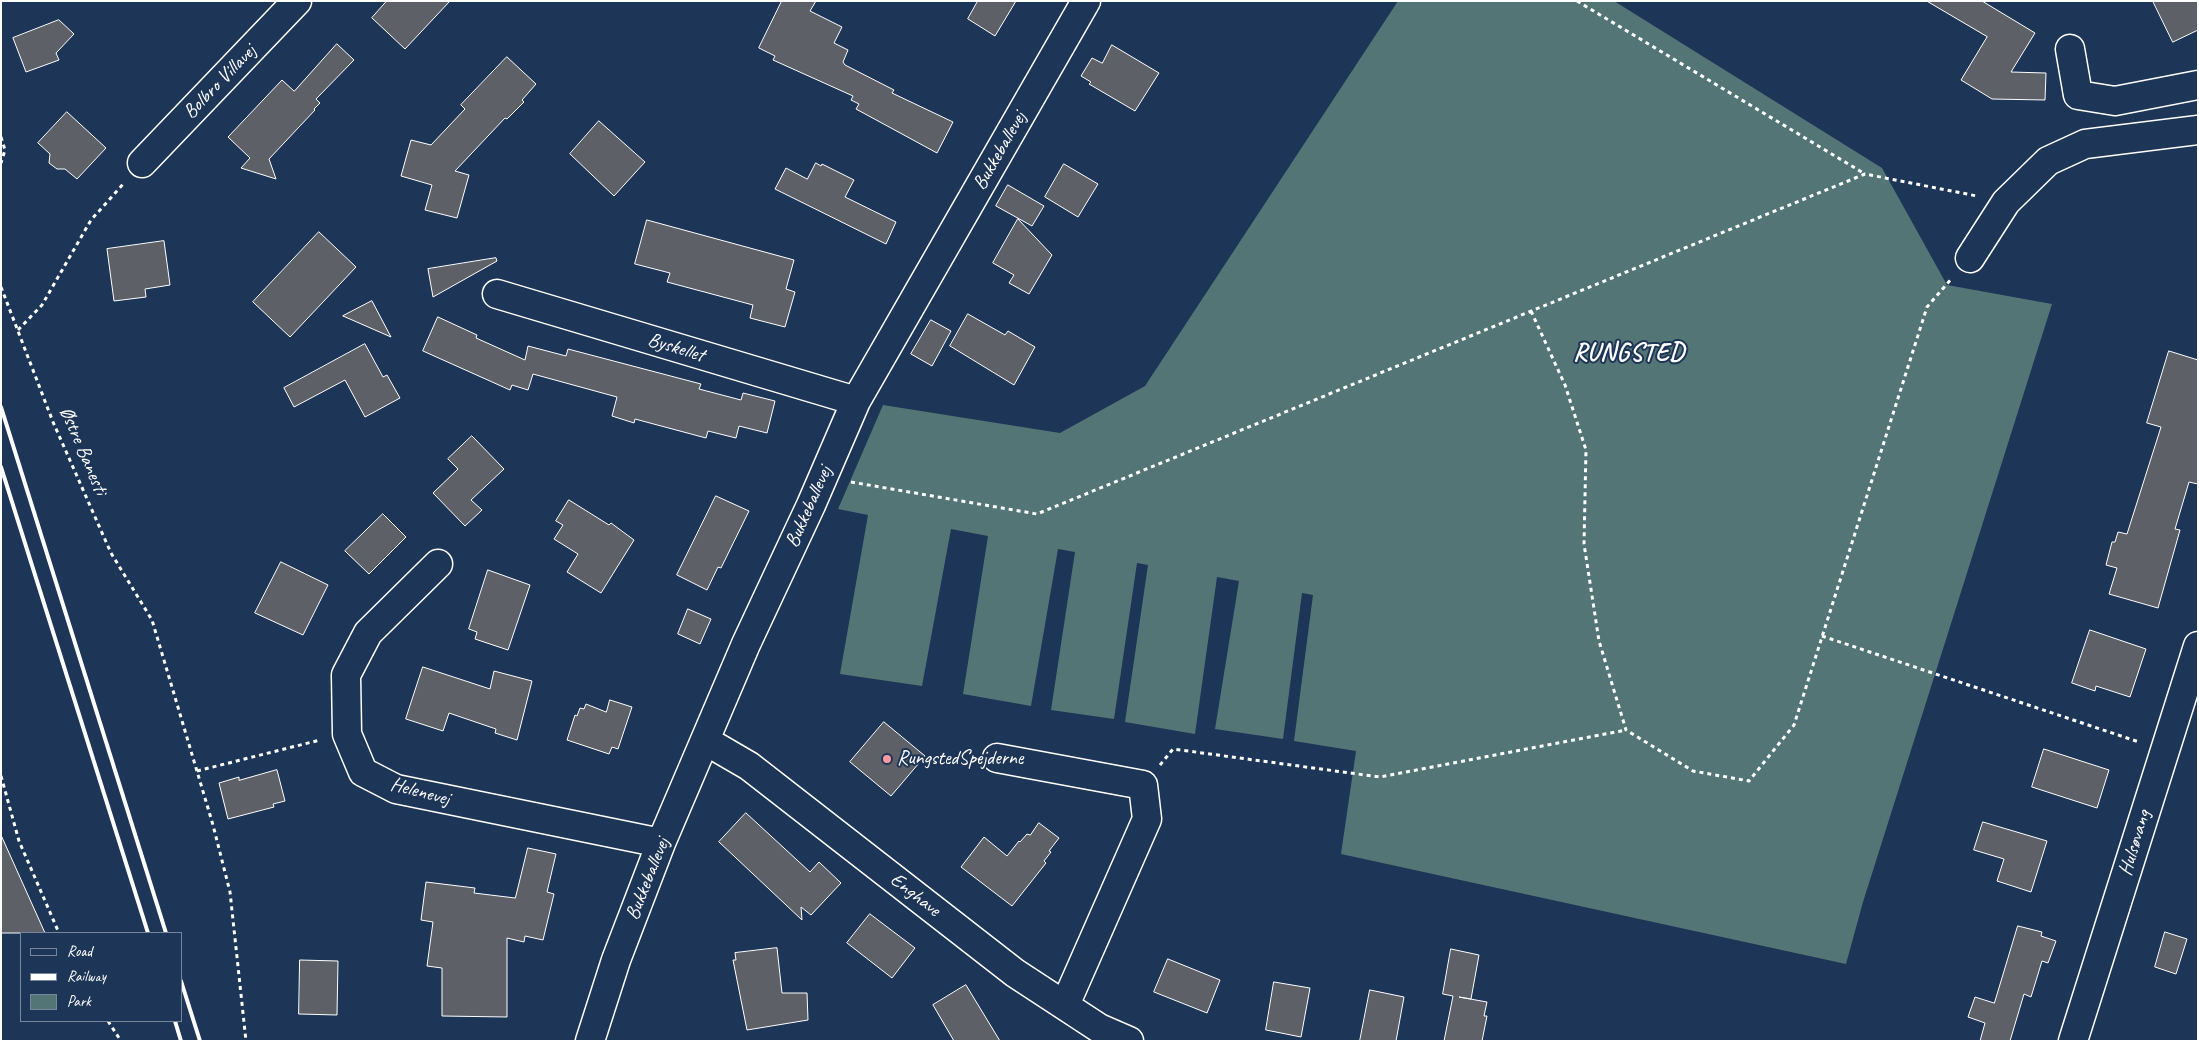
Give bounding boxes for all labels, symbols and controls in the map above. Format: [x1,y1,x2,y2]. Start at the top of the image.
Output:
street label: Bolbro Villavej [179,40,261,124]
street label: Bukkeballevej [968,108,1032,194]
street label: Byskellet [645,328,707,368]
district label: RUNGSTED [1572,338,1686,368]
street label: Østre Banesti [54,403,112,499]
street label: Bukkeballevej [780,463,838,551]
place label: RungstedSpejderne [897,747,1023,771]
marker: RungstedSpejderne [881,753,893,765]
street label: Helenevej [388,773,452,811]
street label: Hulsøvang [2114,807,2156,879]
street label: Bukkeballevej [621,834,675,924]
street label: Enghave [885,868,945,922]
legend [20,932,182,1022]
text: Road [67,942,92,961]
text: Railway [67,967,106,986]
text: Park [67,992,91,1011]

